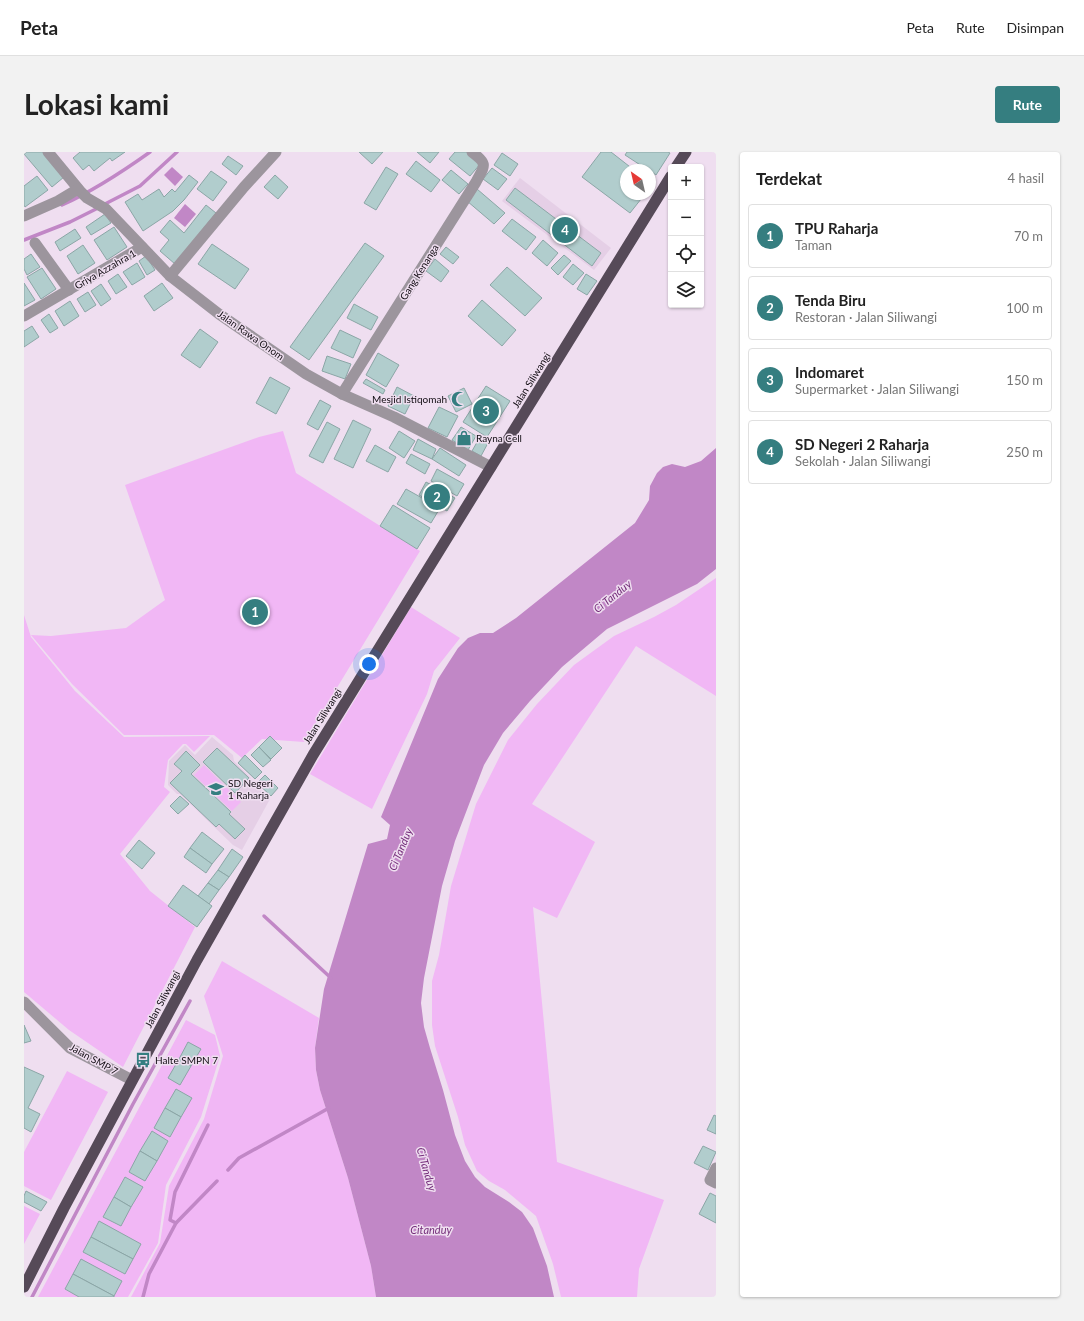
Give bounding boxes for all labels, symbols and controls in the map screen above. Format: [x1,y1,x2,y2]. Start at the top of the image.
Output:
text: Peta [20,16,58,39]
text: Peta [907,19,934,36]
text: Rute [956,19,985,36]
text: Disimpan [1007,19,1064,36]
button: Rute [995,86,1060,123]
text: Lokasi kami [24,87,169,121]
north arrow [620,164,656,200]
map controls [668,164,704,308]
button: + [668,164,704,200]
text: Terdekat [756,168,822,189]
text: 4 hasil [1008,170,1044,186]
button: − [668,200,704,236]
pin: 4 [552,215,578,245]
text: TPU Raharja [795,219,878,237]
text: 1 [766,228,774,244]
text: 70 m [1014,228,1043,244]
button: locate [668,236,704,272]
text: Taman [795,237,832,253]
street label: Gang Kenanga [397,242,441,302]
street label: Griya Azzahra 1 [72,247,138,291]
button: layers [668,272,704,308]
text: Tenda Biru [795,291,866,309]
text: 2 [766,300,774,316]
text: 100 m [1006,300,1043,316]
street label: Jalan Rawa Onom [215,308,287,362]
text: Restoran · Jalan Siliwangi [795,309,937,325]
street label: Jalan Siliwangi [509,350,553,410]
text: Indomaret [795,363,864,381]
text: 3 [766,372,774,388]
text: 150 m [1006,372,1043,388]
text: Supermarket · Jalan Siliwangi [795,381,959,397]
mosque icon: Mesjid Istiqomah [450,390,468,408]
place label: Mesjid Istiqomah [372,393,447,405]
pin: 3 [473,396,499,426]
shop icon: Rayna Cell [455,429,473,447]
place label: Rayna Cell [476,432,522,444]
text: SD Negeri 2 Raharja [795,435,929,453]
text: 4 [766,444,774,460]
text: 250 m [1006,444,1043,460]
text: Sekolah · Jalan Siliwangi [795,453,931,469]
pin: 2 [424,482,450,512]
water label: Ci Tanduy [590,576,634,615]
pin: 1 [242,597,268,627]
your location [359,654,379,674]
street label: Jalan Siliwangi [300,686,344,746]
place label: SD Negeri 1 Raharja [228,777,273,801]
school or university icon: SD Negeri 1 Raharja [207,780,225,798]
water label: Ci Tanduy [385,825,415,872]
street label: Jalan Siliwangi [142,968,182,1030]
street label: Jalan SMP 7 [68,1041,120,1077]
bus stop icon: Halte SMPN 7 [134,1051,152,1069]
place label: Halte SMPN 7 [155,1054,218,1066]
water label: Ci Tanduy [415,1146,440,1193]
water label: Citanduy [410,1223,453,1236]

